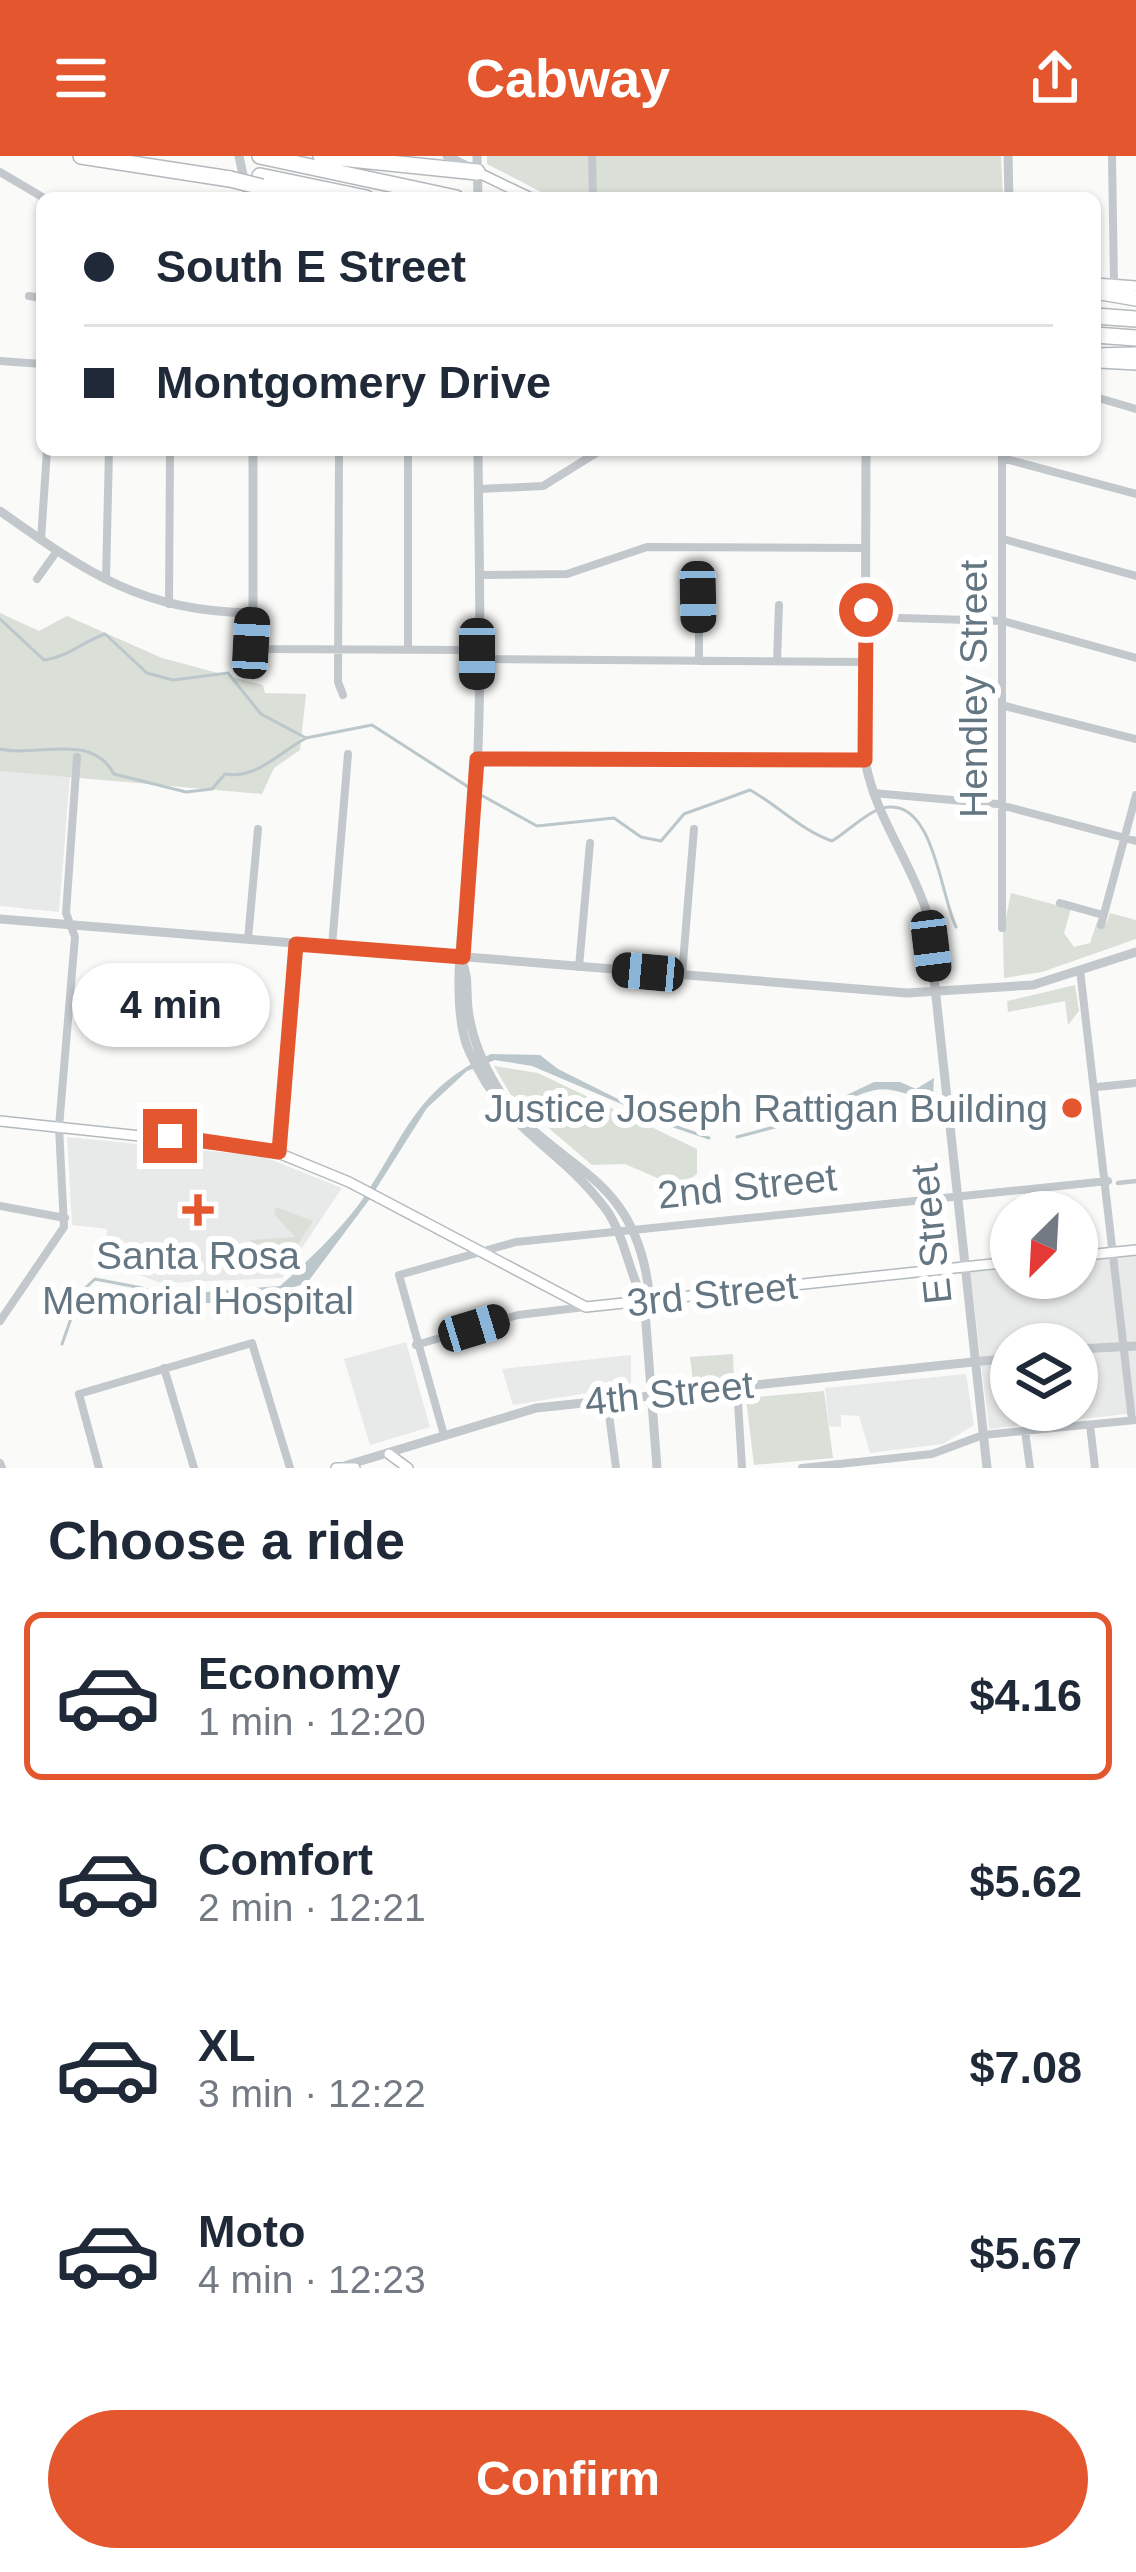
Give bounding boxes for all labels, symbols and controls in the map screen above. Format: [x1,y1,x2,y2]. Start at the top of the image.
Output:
icon: menu [48,45,114,111]
icon: share [1022,45,1088,111]
text: Cabway [466,48,670,108]
text: South E Street [156,241,466,292]
text: Montgomery Drive [156,357,551,408]
street label: Hendley Street [952,560,995,818]
car [679,561,717,633]
route start [839,583,893,637]
car [231,606,271,680]
car [459,618,495,690]
car [909,908,953,984]
car [611,951,685,993]
callout: 4 min [71,962,269,1046]
text: 4 min [120,983,222,1026]
place label: Justice Joseph Rattigan Building [484,1087,1048,1130]
marker: Justice Joseph Rattigan Building [1059,1095,1085,1121]
route end [143,1109,197,1163]
street label: 2nd Street [655,1155,839,1217]
street label: E Street [902,1162,960,1306]
north arrow [990,1191,1098,1299]
map controls [990,1191,1098,1431]
marker: Santa Rosa Memorial Hospital [182,1194,214,1226]
place label: Santa Rosa Memorial Hospital [42,1234,354,1322]
street label: 3rd Street [625,1264,800,1324]
car [434,1300,514,1356]
button: layers [990,1323,1098,1431]
street label: 4th Street [583,1363,755,1423]
text: Choose a ride [48,1510,405,1570]
icon: car [54,1642,162,1750]
text: Economy [198,1648,401,1699]
text: $4.16 [969,1670,1082,1721]
text: 1 min · 12:20 [198,1700,426,1743]
icon: car [54,1828,162,1936]
text: Comfort [198,1834,373,1885]
text: $5.62 [969,1856,1082,1907]
text: 2 min · 12:21 [198,1886,426,1929]
icon: car [54,2014,162,2122]
text: XL [198,2020,256,2071]
text: $7.08 [969,2042,1082,2093]
text: 3 min · 12:22 [198,2072,426,2115]
icon: car [54,2200,162,2308]
text: Moto [198,2206,305,2257]
text: $5.67 [969,2228,1082,2279]
text: 4 min · 12:23 [198,2258,426,2301]
button: Confirm [48,2410,1088,2548]

